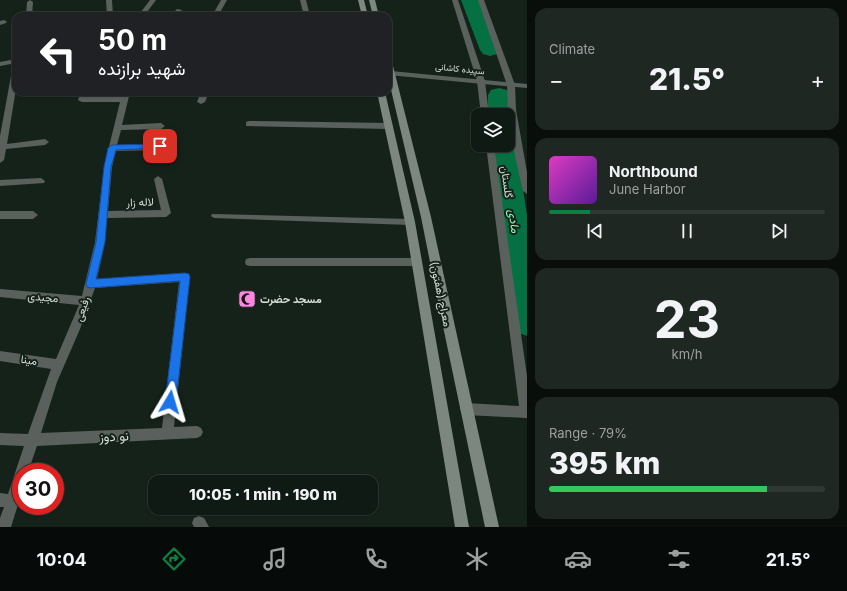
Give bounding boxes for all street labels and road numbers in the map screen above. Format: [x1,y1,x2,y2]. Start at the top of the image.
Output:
street label: سپیده کاشانی [435,60,485,78]
street label: گلستان [498,165,516,199]
street label: لاله زار [125,195,154,210]
street label: معراج (هفتون) [426,260,455,328]
street label: مجیدی [27,289,59,305]
street label: رفیعی [71,294,93,323]
street label: مینا [20,352,38,368]
street label: نو دوز [98,427,129,446]

